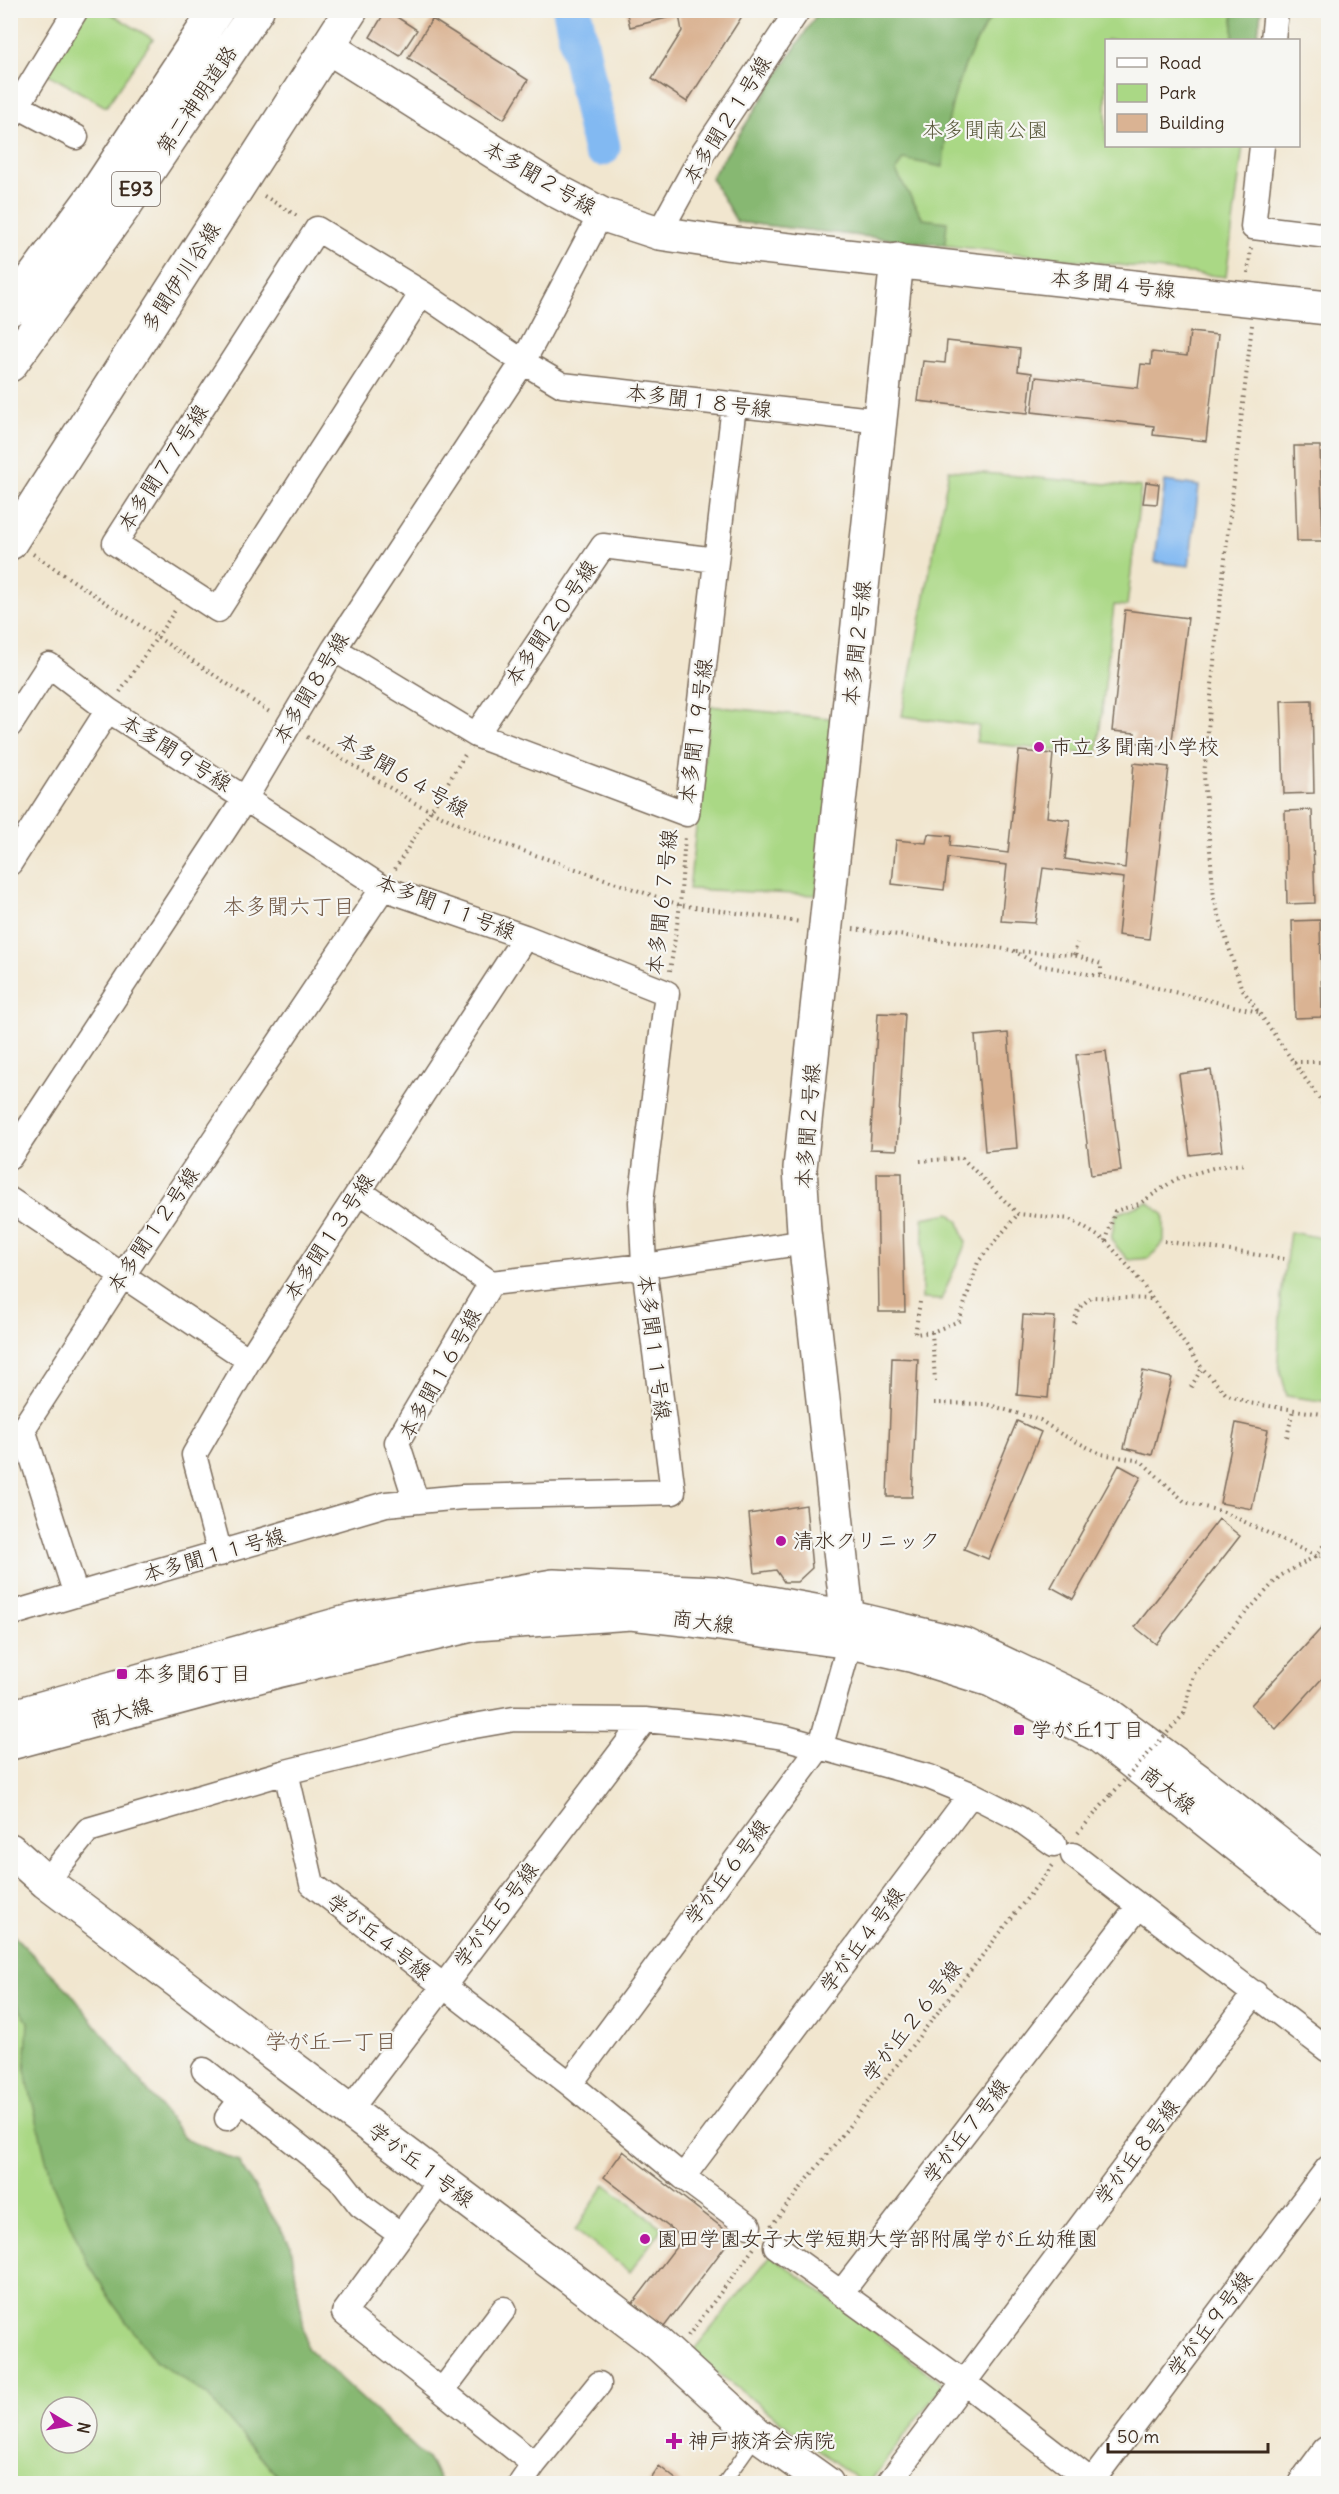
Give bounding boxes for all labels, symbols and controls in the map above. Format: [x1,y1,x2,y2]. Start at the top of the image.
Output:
legend [1105,39,1300,147]
street label: 第二神明道路 [150,40,243,159]
street label: 本多聞２１号線 [676,50,777,189]
text: Road [1159,51,1202,74]
text: Park [1159,81,1196,104]
text: Building [1159,111,1224,134]
park label: 本多聞南公園 [922,116,1048,143]
street label: 本多聞２号線 [479,134,602,221]
road number: E93 [112,172,160,206]
street label: 多聞伊川谷線 [135,217,226,337]
street label: 本多聞４号線 [1049,263,1177,304]
street label: 本多聞１８号線 [624,378,774,423]
street label: 本多聞７７号線 [111,399,214,537]
street label: 本多聞２０号線 [498,554,603,691]
street label: 本多聞２号線 [836,579,877,707]
street label: 本多聞８号線 [267,627,355,749]
street label: 本多聞１９号線 [673,656,718,806]
street label: 本多聞９号線 [116,708,237,797]
street label: 本多聞６４号線 [333,726,474,823]
place label: 市立多聞南小学校 [1051,733,1219,760]
marker: 市立多聞南小学校 [1032,740,1046,754]
street label: 本多聞６７号線 [640,827,683,976]
street label: 本多聞１１号線 [373,868,520,945]
district label: 本多聞六丁目 [223,892,355,920]
street label: 本多聞２号線 [790,1062,825,1190]
street label: 本多聞１２号線 [100,1161,205,1298]
street label: 本多聞１３号線 [277,1168,380,1306]
street label: 本多聞１１号線 [632,1272,677,1422]
street label: 本多聞１６号線 [392,1303,487,1445]
street label: 本多聞１１号線 [139,1521,288,1588]
place label: 清水クリニック [793,1527,940,1554]
marker: 清水クリニック [774,1534,788,1548]
street label: 商大線 [670,1604,736,1639]
place label: 本多聞6丁目 [134,1660,251,1687]
marker: 本多聞6丁目 [115,1667,129,1681]
street label: 商大線 [87,1691,155,1734]
place label: 学が丘1丁目 [1031,1716,1144,1743]
marker: 学が丘1丁目 [1012,1723,1026,1737]
street label: 商大線 [1135,1760,1201,1820]
street label: 学が丘６号線 [678,1813,775,1930]
street label: 学が丘５号線 [447,1856,544,1973]
street label: 学が丘４号線 [813,1881,910,1998]
street label: 学が丘４号線 [321,1887,437,1986]
street label: 学が丘２６号線 [856,1954,967,2087]
district label: 学が丘一丁目 [265,2027,397,2055]
street label: 学が丘７号線 [916,2073,1015,2189]
street label: 学が丘８号線 [1088,2093,1185,2210]
street label: 学が丘１号線 [363,2116,480,2213]
place label: 園田学園女子大学短期大学部附属学が丘幼稚園 [657,2225,1098,2252]
marker: 園田学園女子大学短期大学部附属学が丘幼稚園 [638,2232,652,2246]
street label: 学が丘９号線 [1161,2265,1258,2382]
north arrow [39,2395,99,2455]
scale bar [1108,2416,1268,2454]
text: N [73,2421,95,2435]
text: 50 m [1117,2425,1159,2448]
place label: 神戸掖済会病院 [688,2427,835,2454]
marker: 神戸掖済会病院 [665,2432,683,2450]

